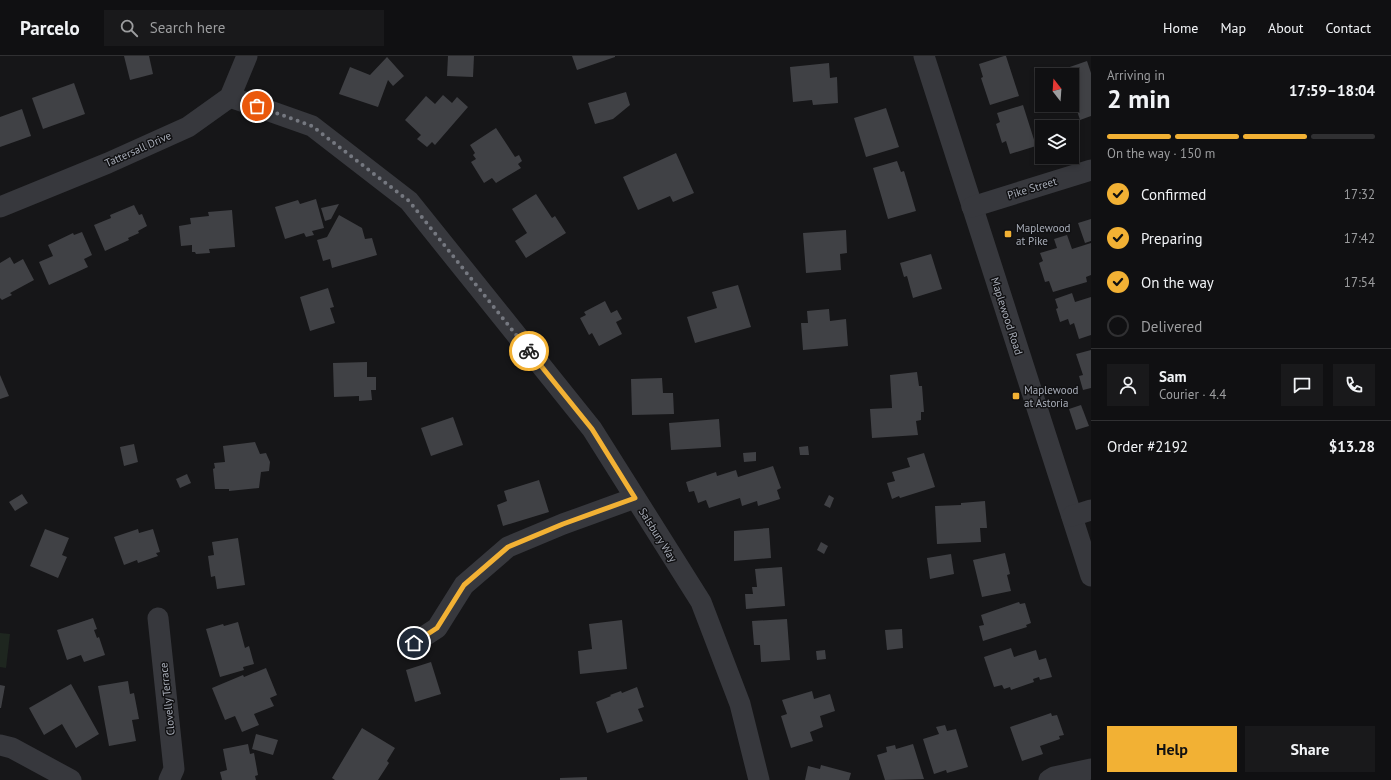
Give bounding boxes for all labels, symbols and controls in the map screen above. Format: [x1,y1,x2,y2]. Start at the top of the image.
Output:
search box [104,10,384,46]
text: Parcelo [20,16,80,40]
icon: search [118,17,140,39]
text: Search here [150,18,225,37]
text: Home [1163,19,1198,37]
text: Map [1220,19,1246,37]
text: About [1268,19,1304,37]
text: Contact [1326,19,1371,37]
text: Arriving in [1107,67,1165,84]
north arrow [1035,68,1079,112]
map controls [1035,68,1079,164]
text: 17:59–18:04 [1289,81,1375,100]
text: 2 min [1107,82,1170,115]
pin [240,89,274,123]
icon: bag [246,95,268,117]
button: layers [1035,120,1079,164]
street label: Tattersall Drive [103,128,174,170]
text: On the way · 150 m [1107,145,1215,162]
street label: Pike Street [1006,174,1059,202]
icon: check [1107,183,1129,205]
text: Confirmed [1141,185,1206,204]
text: 17:32 [1344,186,1375,203]
place label: Maplewood at Pike [1016,221,1071,248]
icon: check [1107,227,1129,249]
marker: Maplewood at Pike [1003,229,1013,239]
text: Preparing [1141,229,1203,248]
text: 17:42 [1344,230,1375,247]
icon: check [1107,271,1129,293]
text: On the way [1141,273,1214,292]
text: 17:54 [1344,274,1375,291]
street label: Maplewood Road [988,275,1026,357]
text: Delivered [1141,317,1202,336]
courier [509,331,549,371]
icon: bike [518,340,540,362]
button: person [1107,364,1149,406]
button: chat [1281,364,1323,406]
button: phone [1333,364,1375,406]
text: Sam [1159,367,1186,386]
place label: Maplewood at Astoria [1024,383,1079,410]
text: Courier · 4.4 [1159,386,1226,403]
marker: Maplewood at Astoria [1011,391,1021,401]
text: Order #2192 [1107,437,1188,456]
text: $13.28 [1329,437,1375,456]
street label: Salsbury Way [636,505,681,566]
pin [397,626,431,660]
icon: home [403,632,425,654]
street label: Clovelly Terrace [156,661,178,736]
button: Help [1107,726,1237,772]
button: Share [1245,726,1375,772]

